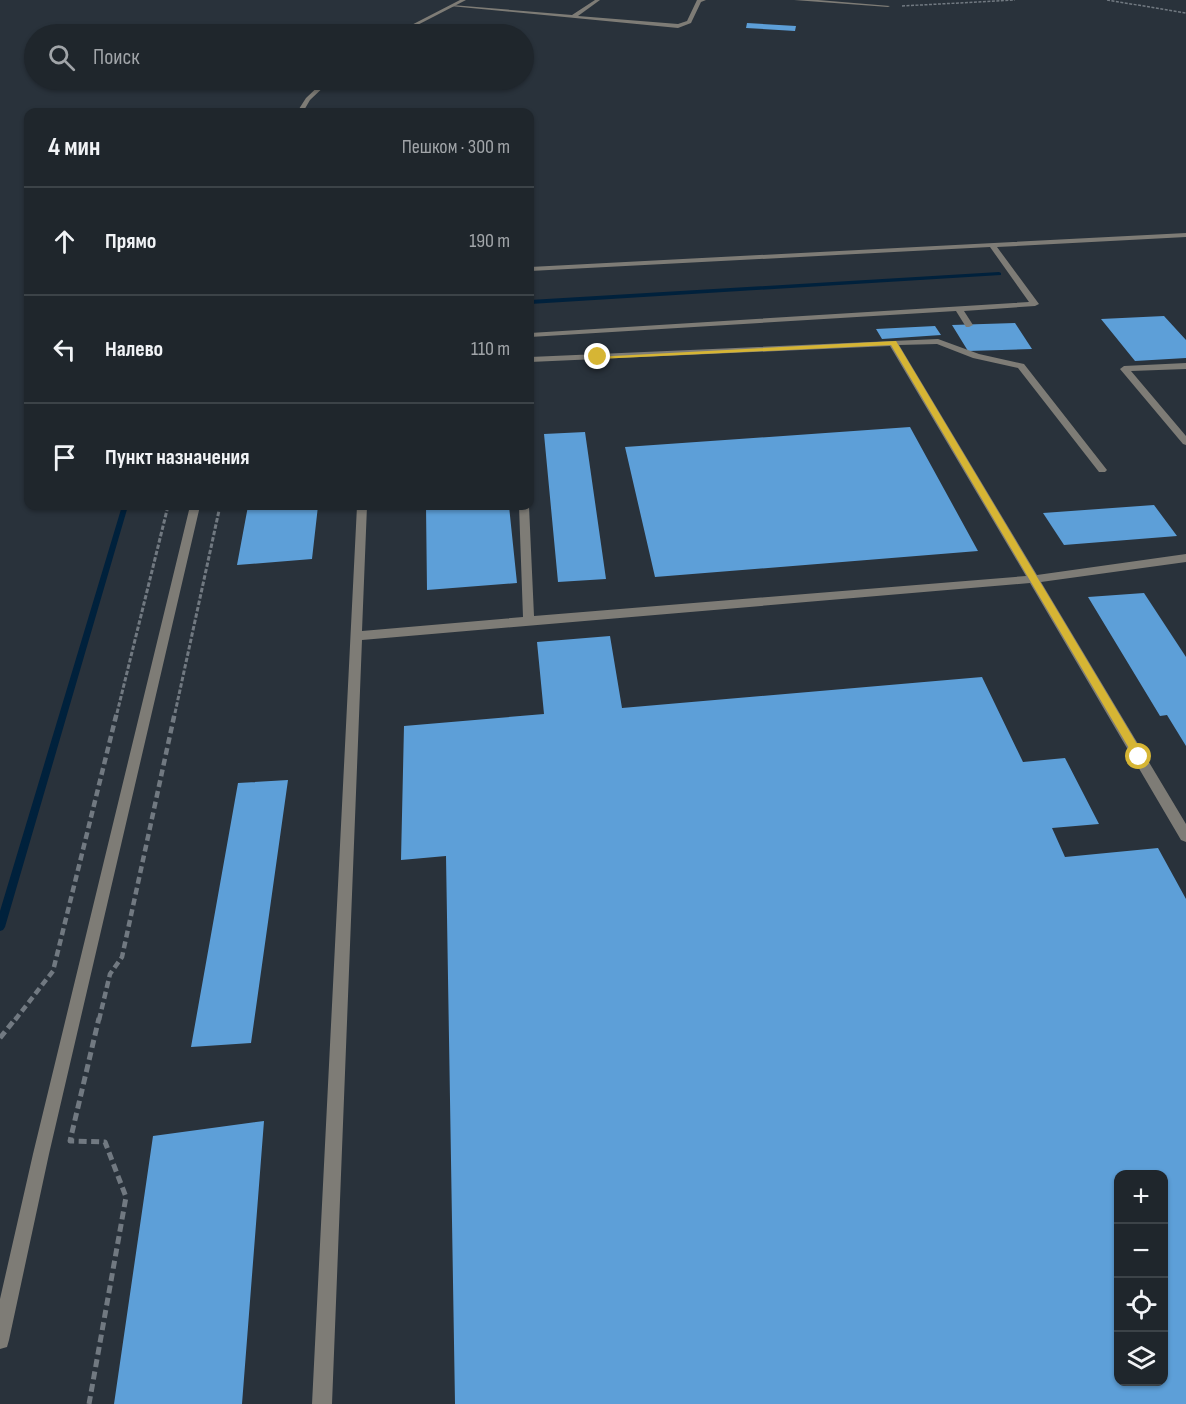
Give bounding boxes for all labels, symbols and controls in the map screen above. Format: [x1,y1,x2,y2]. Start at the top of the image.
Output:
search box [24,24,534,90]
icon: search [45,41,78,74]
text: Поиск [93,44,139,71]
text: 4 мин [48,132,100,163]
text: Пешком · 300 m [402,135,510,159]
icon: ahead [48,225,81,258]
text: Прямо [105,228,156,255]
text: 190 m [469,229,510,253]
icon: left [48,333,81,366]
text: Налево [105,336,163,363]
text: 110 m [471,337,510,361]
route end [584,343,610,369]
icon: arrive [48,441,81,474]
text: Пункт назначения [105,444,249,471]
route start [1125,743,1151,769]
map controls [1114,1170,1168,1386]
button: + [1114,1170,1168,1224]
button: − [1114,1224,1168,1278]
button: locate [1114,1278,1168,1332]
button: layers [1114,1332,1168,1386]

